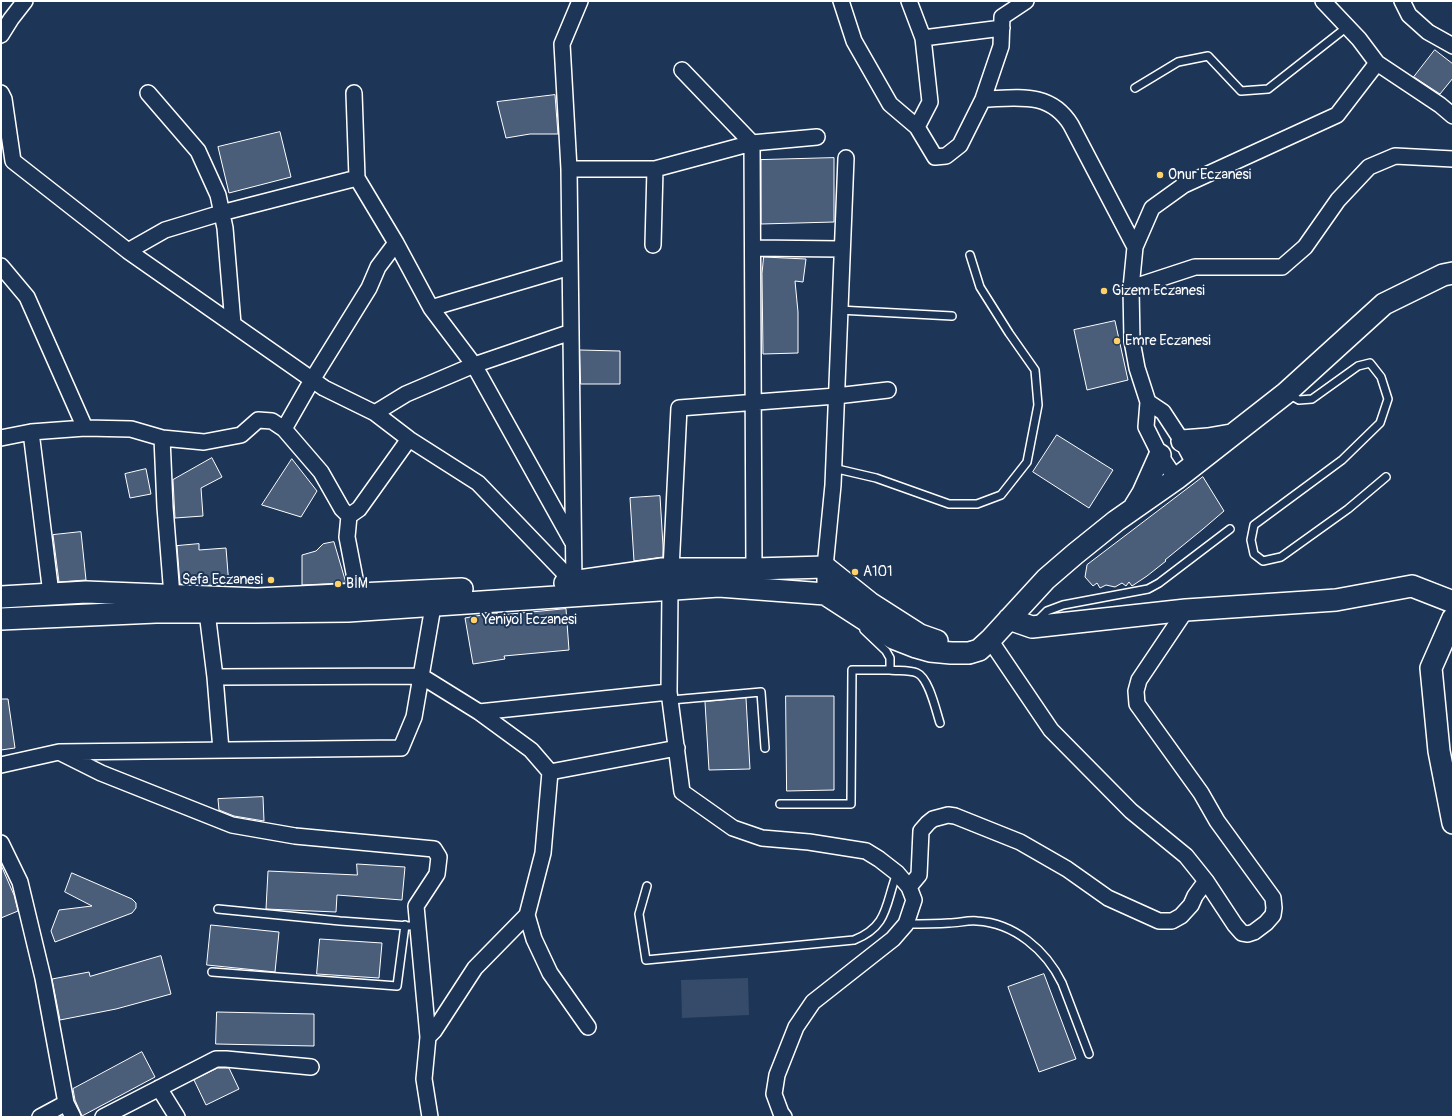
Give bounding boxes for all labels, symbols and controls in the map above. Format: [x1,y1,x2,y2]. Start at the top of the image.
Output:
place label: Onur Eczanesi [1168,167,1251,183]
marker: Onur Eczanesi [1155,170,1165,180]
place label: Gizem Eczanesi [1112,283,1205,299]
marker: Gizem Eczanesi [1099,286,1109,296]
place label: Emre Eczanesi [1125,333,1211,349]
marker: Emre Eczanesi [1112,336,1122,346]
place label: A101 [863,564,893,580]
marker: A101 [850,567,860,577]
place label: Sefa Eczanesi [182,572,263,588]
marker: Sefa Eczanesi [266,575,276,585]
place label: BİM [346,576,368,592]
marker: BİM [333,579,343,589]
place label: Yeniyol Eczanesi [482,612,577,628]
marker: Yeniyol Eczanesi [469,615,479,625]

